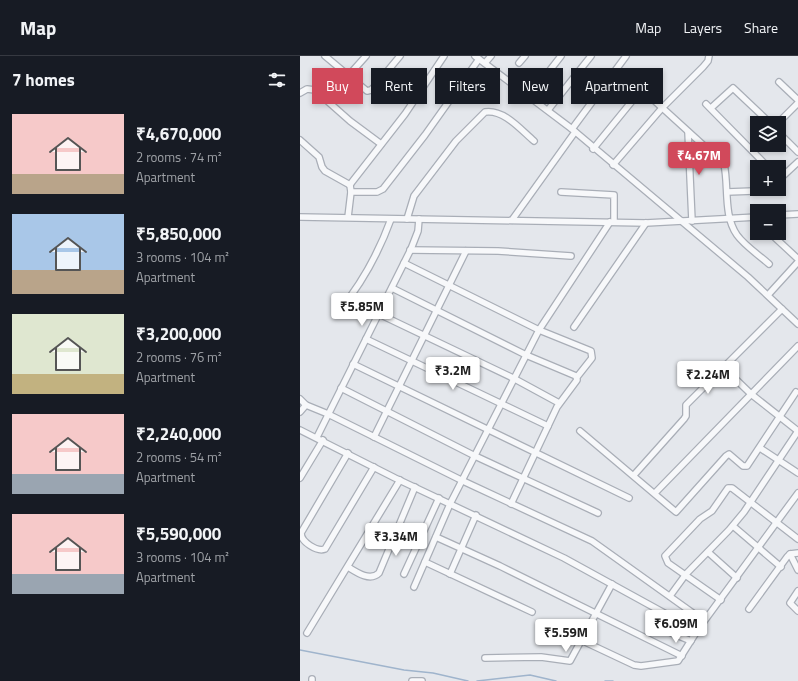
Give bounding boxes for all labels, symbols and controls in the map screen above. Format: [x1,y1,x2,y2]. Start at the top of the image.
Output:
text: Map [20,13,56,42]
text: Map [635,17,661,38]
text: Layers [683,17,722,38]
text: Share [744,17,778,38]
text: 7 homes [12,67,75,93]
chip: Buy [312,68,363,104]
chip: Rent [371,68,427,104]
chip: Filters [435,68,500,104]
chip: New [508,68,563,104]
chip: Apartment [571,68,663,104]
icon: filters [266,69,288,91]
map controls [750,116,786,240]
button: layers [750,116,786,152]
text: ₹4,670,000 [136,121,221,147]
icon: home [44,130,92,178]
pin: ₹4.67M [666,142,732,176]
text: ₹4.67M [677,145,721,165]
text: 2 rooms · 74 m² [136,147,222,167]
button: + [750,160,786,196]
text: Apartment [136,167,195,187]
button: − [750,204,786,240]
text: ₹5,850,000 [136,221,221,247]
icon: home [44,230,92,278]
text: 3 rooms · 104 m² [136,247,229,267]
text: Apartment [136,267,195,287]
pin: ₹5.85M [329,293,395,327]
text: ₹5.85M [340,296,384,316]
text: ₹3,200,000 [136,321,221,347]
icon: home [44,330,92,378]
text: 2 rooms · 76 m² [136,347,222,367]
pin: ₹3.2M [425,357,481,391]
text: ₹3.2M [435,360,471,380]
pin: ₹2.24M [675,361,741,395]
text: ₹2.24M [686,364,730,384]
text: Apartment [136,367,195,387]
text: ₹2,240,000 [136,421,221,447]
icon: home [44,430,92,478]
text: 2 rooms · 54 m² [136,447,222,467]
text: Apartment [136,467,195,487]
text: ₹5,590,000 [136,521,221,547]
pin: ₹3.34M [363,523,429,557]
text: ₹3.34M [374,526,418,546]
icon: home [44,530,92,578]
text: 3 rooms · 104 m² [136,547,229,567]
text: Apartment [136,567,195,587]
pin: ₹6.09M [643,610,709,644]
text: ₹6.09M [654,613,698,633]
pin: ₹5.59M [533,619,599,653]
text: ₹5.59M [544,622,588,642]

